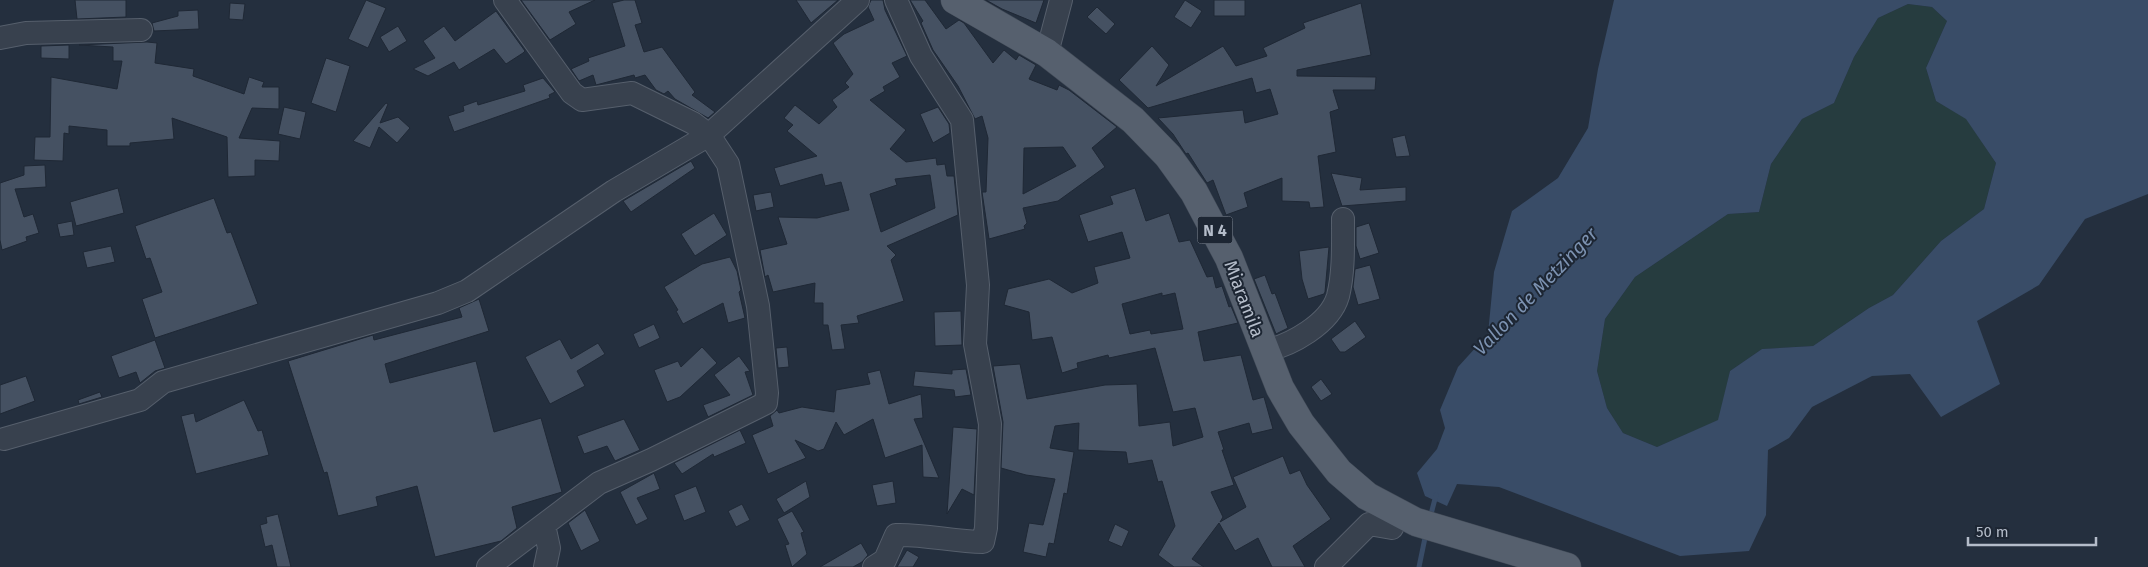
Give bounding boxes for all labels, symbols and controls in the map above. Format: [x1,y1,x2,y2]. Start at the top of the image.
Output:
road number: N 4 [1198,216,1232,244]
water label: Vallon de Metzinger [1469,222,1603,360]
street label: Miaramila [1219,257,1269,341]
scale bar [1968,514,2096,546]
text: 50 m [1976,523,2009,541]

